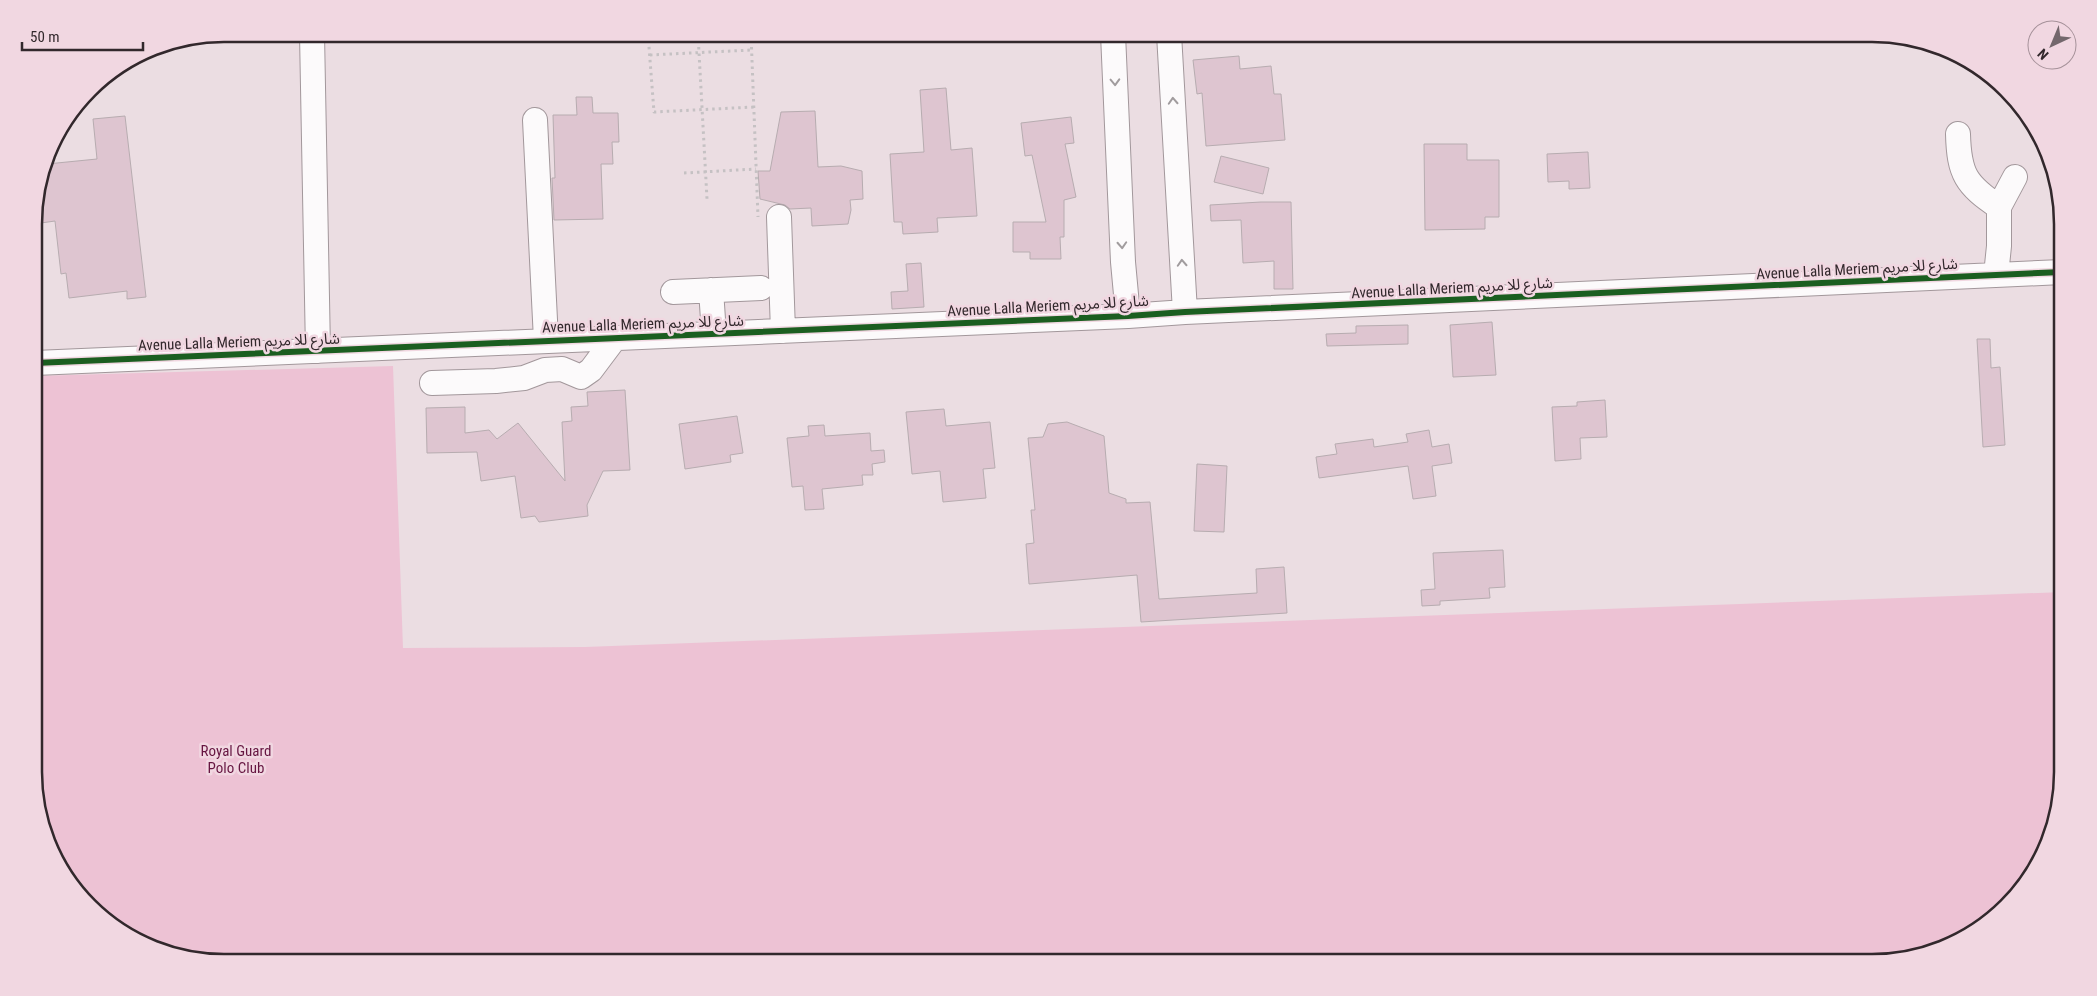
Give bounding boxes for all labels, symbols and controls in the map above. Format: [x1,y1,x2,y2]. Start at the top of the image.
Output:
scale bar [22,20,144,52]
north arrow [2027,20,2077,70]
text: 50 m [30,28,60,46]
text: N [2034,46,2052,63]
one-way arrow [1109,79,1120,87]
one-way arrow [1167,96,1178,104]
one-way arrow [1117,241,1128,249]
street label: Avenue Lalla Meriem شارع للا مريم [1756,255,1959,286]
one-way arrow [1176,259,1187,267]
street label: Avenue Lalla Meriem شارع للا مريم [1351,274,1554,305]
street label: Avenue Lalla Meriem شارع للا مريم [947,292,1150,323]
street label: Avenue Lalla Meriem شارع للا مريم [542,311,745,340]
street label: Avenue Lalla Meriem شارع للا مريم [138,329,341,358]
park label: Royal Guard Polo Club [201,742,271,777]

